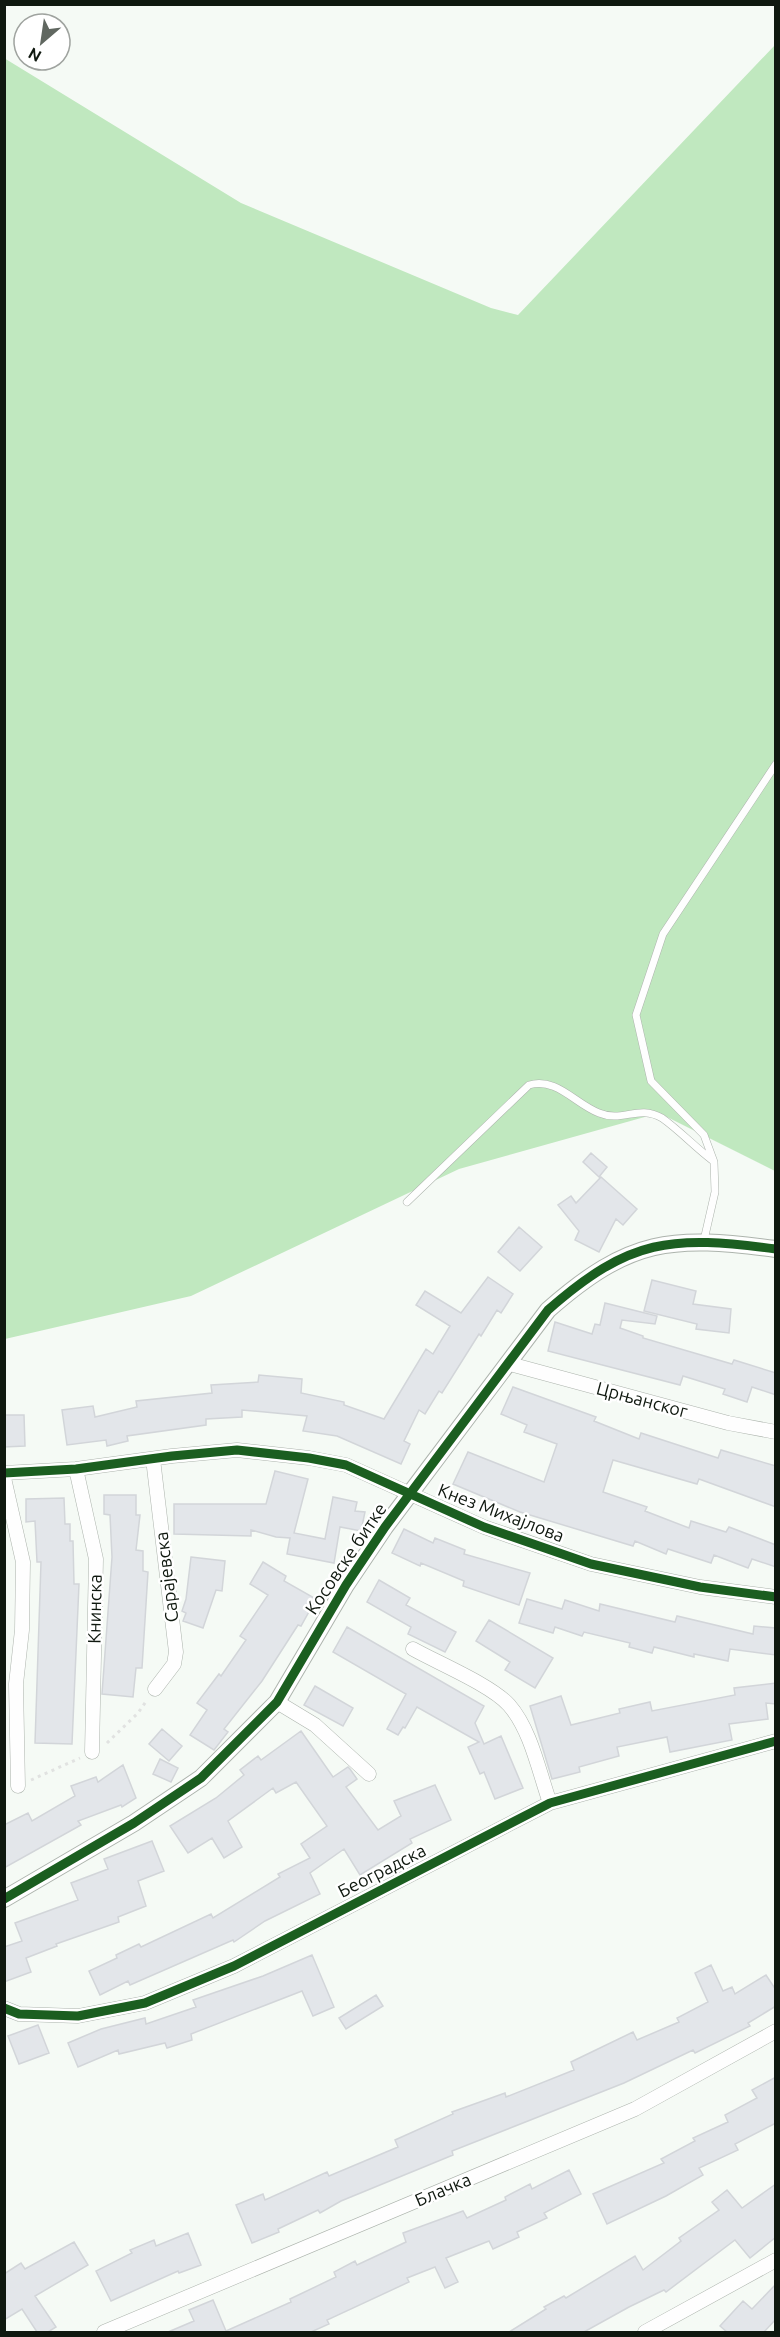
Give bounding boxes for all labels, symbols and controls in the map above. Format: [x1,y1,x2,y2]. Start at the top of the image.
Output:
north arrow [12,12,72,72]
text: N [25,44,44,66]
street label: Црњанског [595,1377,690,1421]
street label: Кнез Михајлова [435,1479,567,1545]
street label: Косовске битке [301,1499,390,1618]
street label: Сарајевска [151,1531,181,1624]
street label: Книнска [83,1574,105,1644]
street label: Београдска [334,1839,429,1901]
street label: Блачка [412,2168,474,2210]

